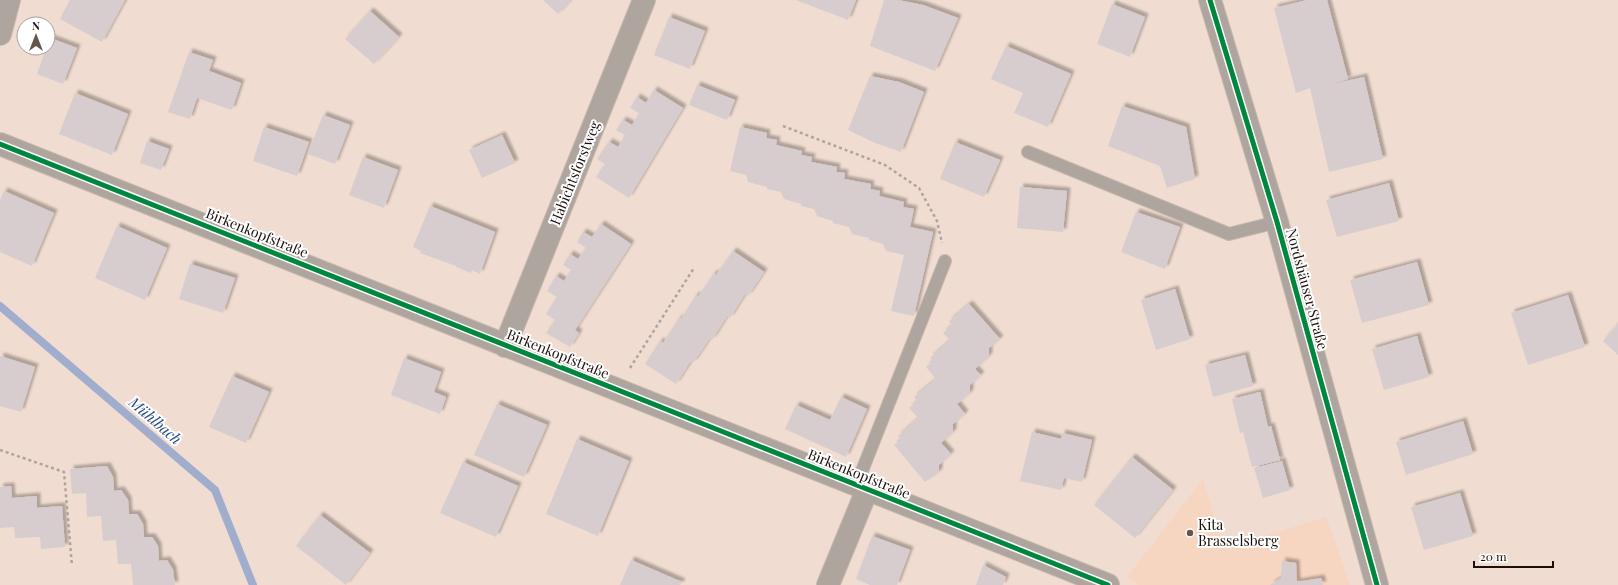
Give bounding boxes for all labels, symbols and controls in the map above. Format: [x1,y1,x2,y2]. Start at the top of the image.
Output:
north arrow [16,16,56,56]
text: N [32,18,40,33]
street label: Habichtsforstweg [545,118,604,228]
street label: Birkenkopfstraße [203,203,311,262]
street label: Nordshäuser Straße [1282,226,1333,352]
street label: Birkenkopfstraße [504,324,612,383]
water label: Mühlbach [124,391,186,449]
street label: Birkenkopfstraße [805,444,913,503]
place label: Kita Brasselsberg [1198,515,1279,550]
marker: Kita Brasselsberg [1185,528,1195,538]
scale bar [1474,543,1553,569]
text: 20 m [1480,548,1507,564]

